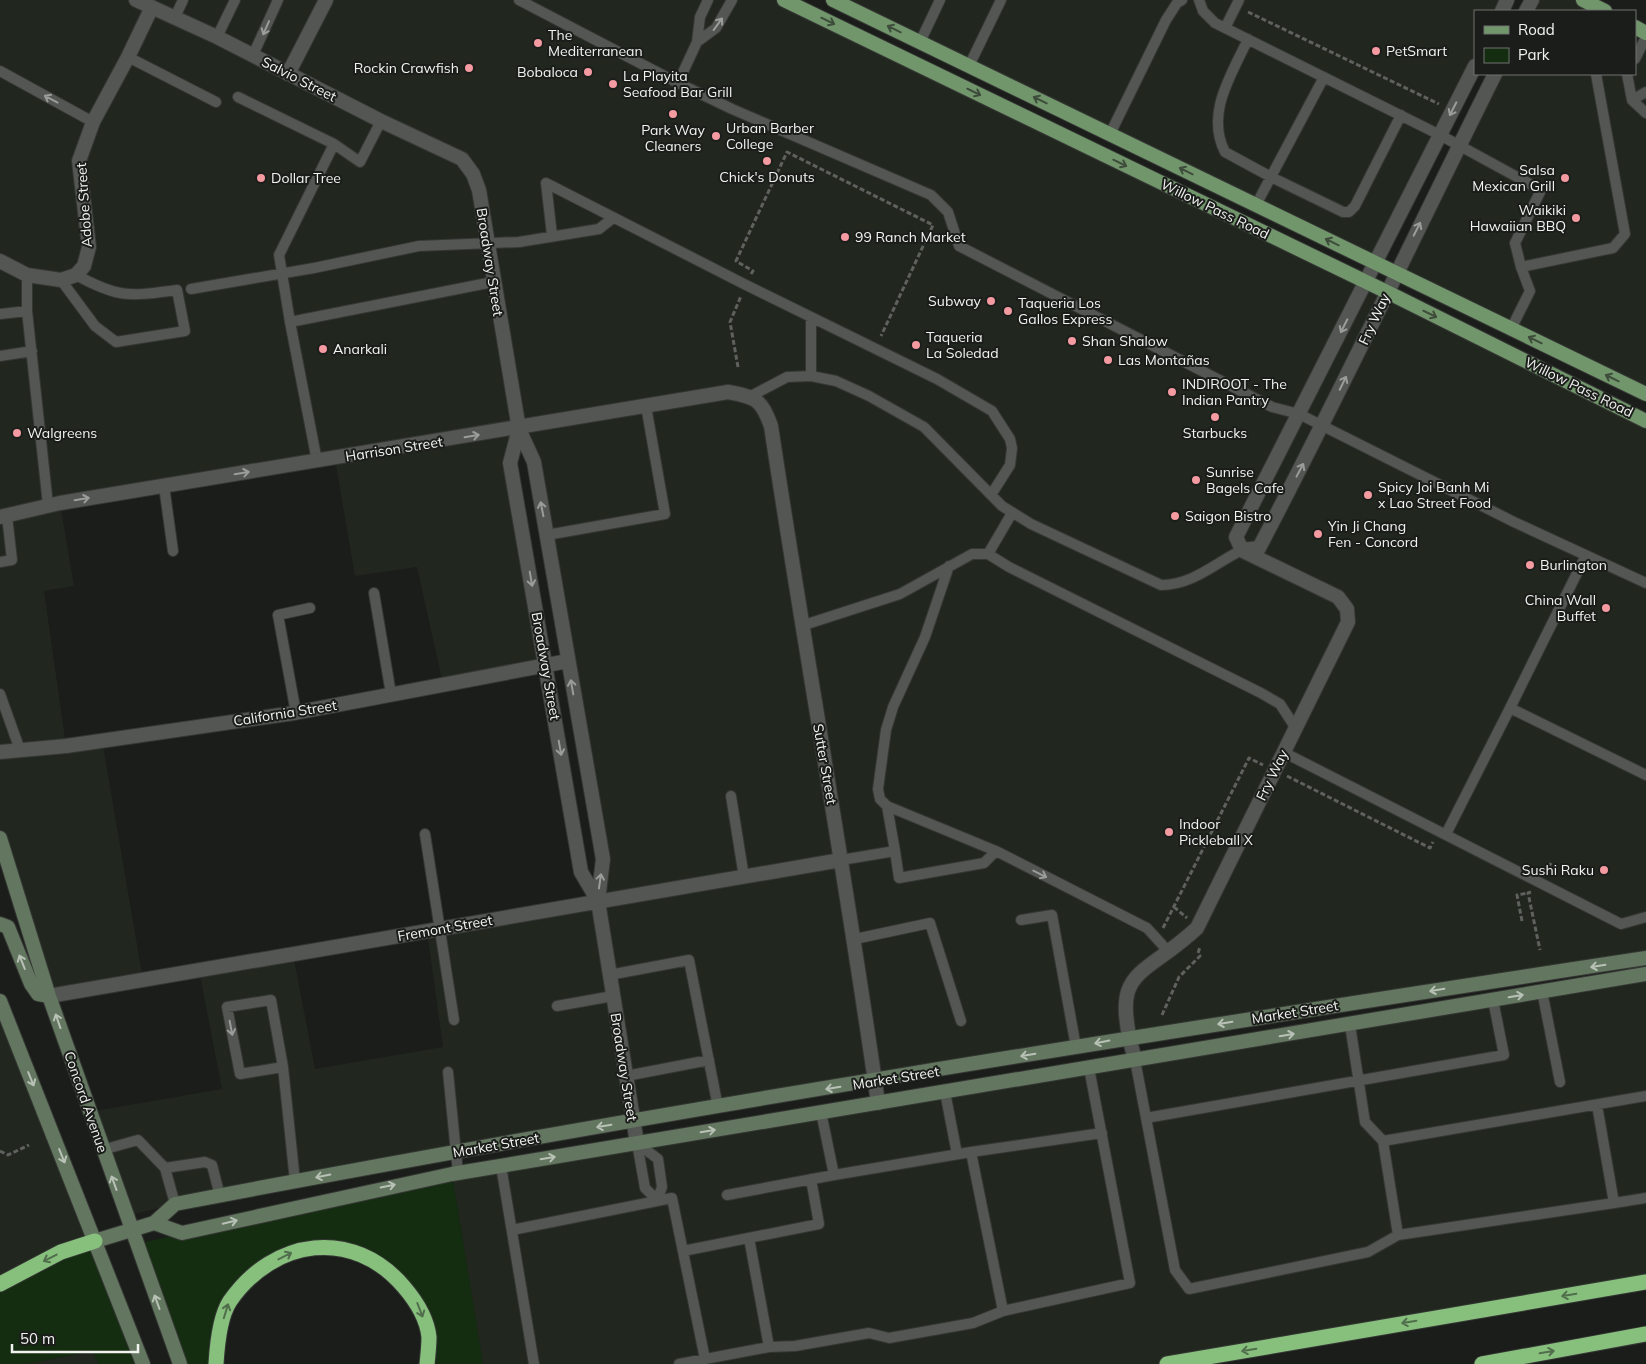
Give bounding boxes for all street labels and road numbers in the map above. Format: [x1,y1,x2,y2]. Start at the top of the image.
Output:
street label: Salvio Street [259,52,340,106]
street label: Adobe Street [72,162,96,248]
street label: Willow Pass Road [1158,175,1272,243]
street label: Broadway Street [473,207,507,318]
street label: Fry Way [1354,290,1394,348]
street label: Willow Pass Road [1522,353,1636,421]
street label: Harrison Street [344,432,444,466]
street label: Broadway Street [528,611,564,722]
street label: California Street [232,696,338,730]
street label: Sutter Street [809,722,841,806]
street label: Fry Way [1252,746,1292,804]
street label: Fremont Street [396,911,494,945]
street label: Market Street [1250,996,1340,1028]
street label: Broadway Street [607,1012,641,1123]
street label: Concord Avenue [60,1049,112,1155]
street label: Market Street [851,1062,941,1094]
street label: Market Street [451,1129,541,1161]

